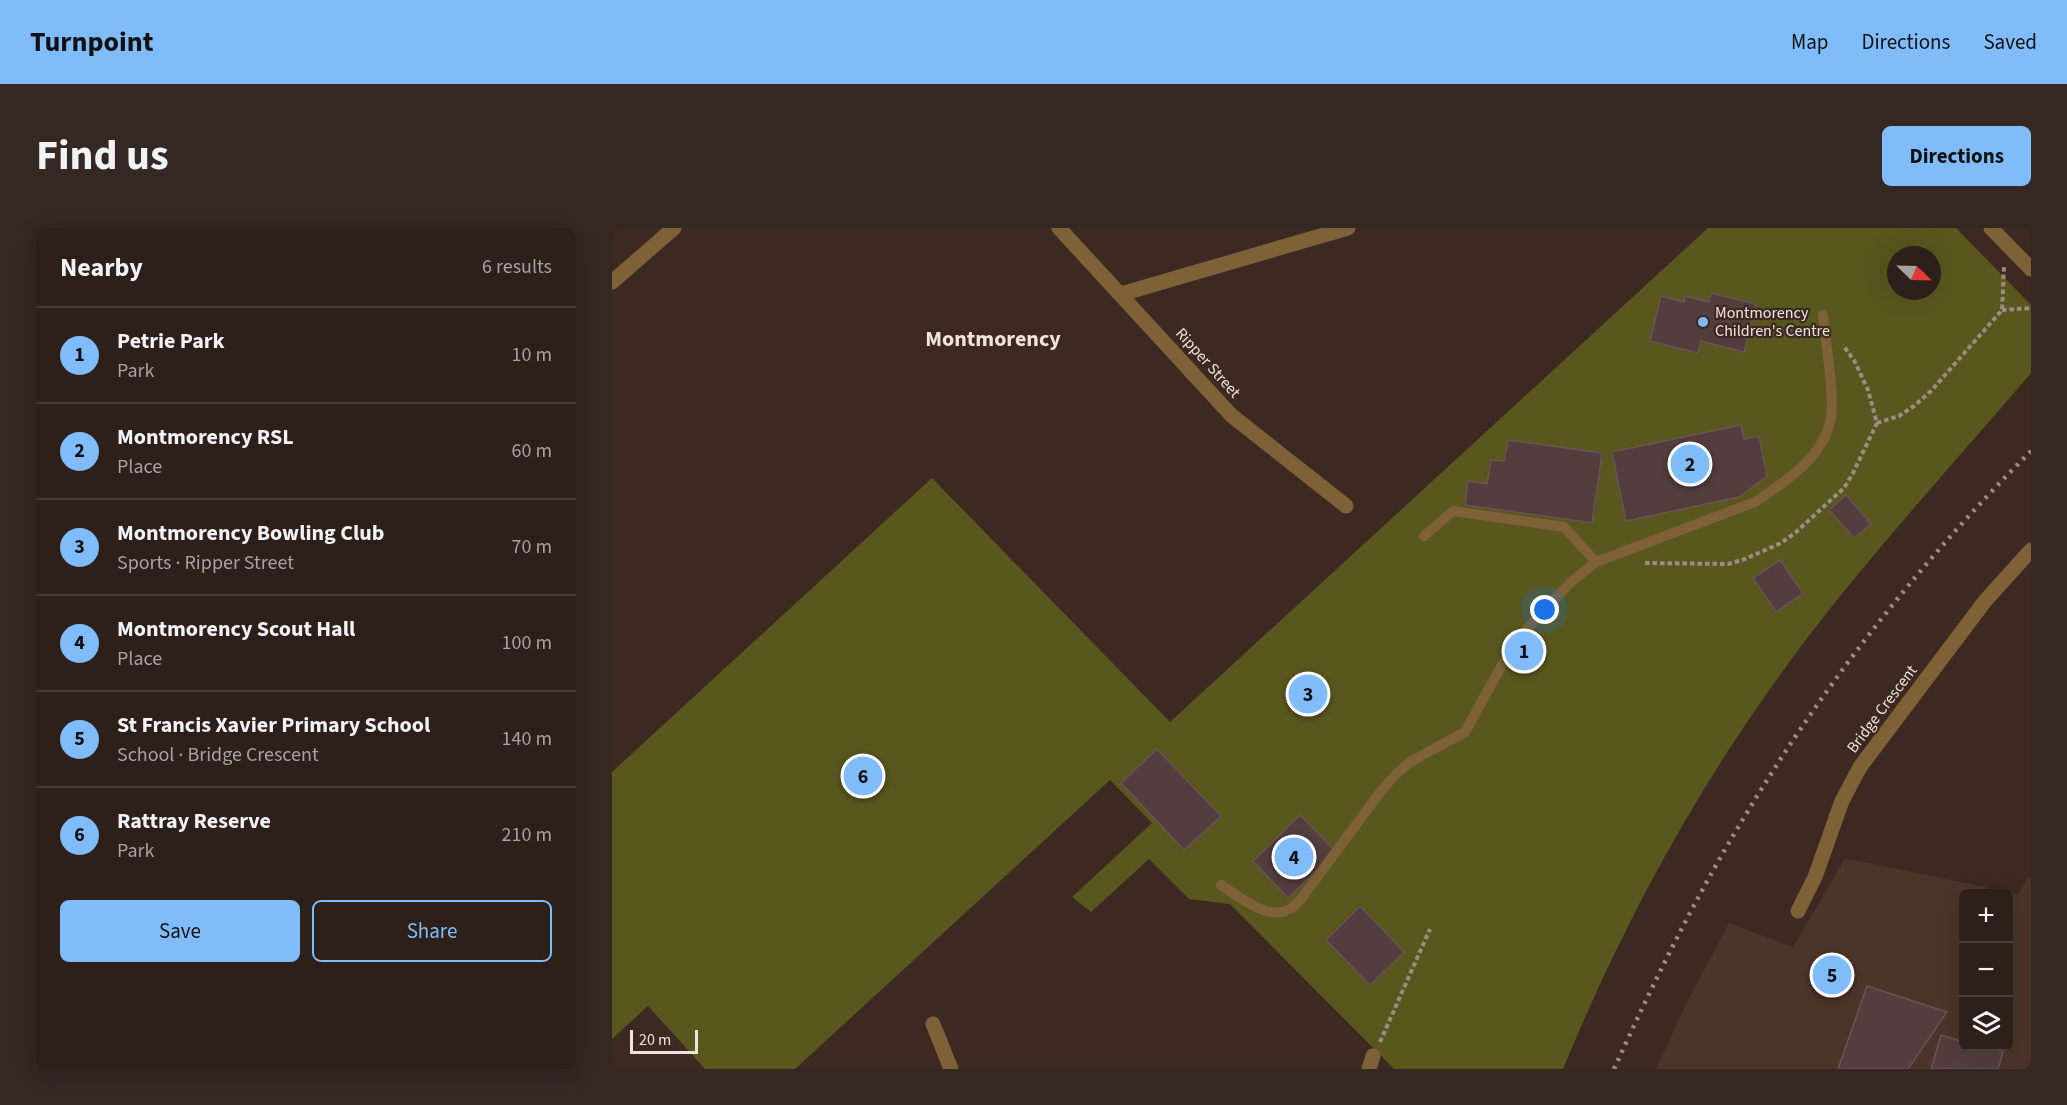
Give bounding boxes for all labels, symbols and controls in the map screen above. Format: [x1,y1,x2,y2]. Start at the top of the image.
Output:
text: Turnpoint [30,22,154,62]
text: Map [1791,27,1829,57]
text: Directions [1862,27,1950,57]
text: Saved [1983,27,2037,57]
text: Find us [36,126,169,186]
button: Directions [1882,126,2031,186]
north arrow [1887,246,1941,300]
text: Nearby [60,249,143,286]
text: 6 results [482,253,552,281]
place label: Montmorency Children's Centre [1715,302,1830,342]
marker: Montmorency Children's Centre [1696,315,1710,329]
district label: Montmorency [925,323,1061,355]
street label: Ripper Street [1171,323,1246,403]
text: Petrie Park [117,325,225,357]
text: 1 [74,341,85,369]
text: 10 m [512,341,552,369]
text: Park [117,357,154,385]
text: Montmorency RSL [117,421,294,453]
text: 2 [74,437,85,465]
text: 60 m [512,437,552,465]
pin: 2 [1670,442,1710,486]
text: Place [117,453,162,481]
text: Montmorency Bowling Club [117,517,384,549]
text: 3 [74,533,85,561]
text: 70 m [512,533,552,561]
text: Sports · Ripper Street [117,549,294,577]
your location [1530,595,1559,624]
text: Montmorency Scout Hall [117,613,355,645]
pin: 1 [1504,628,1544,674]
text: 4 [74,629,85,657]
text: 100 m [502,629,552,657]
text: Place [117,645,162,673]
street label: Bridge Crescent [1842,660,1923,758]
pin: 3 [1288,672,1328,716]
text: St Francis Xavier Primary School [117,709,430,741]
text: 5 [74,725,85,753]
text: 140 m [502,725,552,753]
text: School · Bridge Crescent [117,741,319,769]
pin: 6 [844,754,882,798]
text: Rattray Reserve [117,805,271,837]
text: 6 [74,821,85,849]
text: 210 m [502,821,552,849]
pin: 4 [1274,834,1314,880]
text: Park [117,837,154,865]
map controls [1959,889,2013,1051]
button: + [1959,889,2013,943]
button: Save [60,900,300,962]
button: Share [312,900,552,962]
button: − [1959,943,2013,997]
pin: 5 [1812,952,1852,998]
button: layers [1959,997,2013,1051]
scale bar [630,1027,698,1054]
text: 20 m [639,1029,671,1051]

